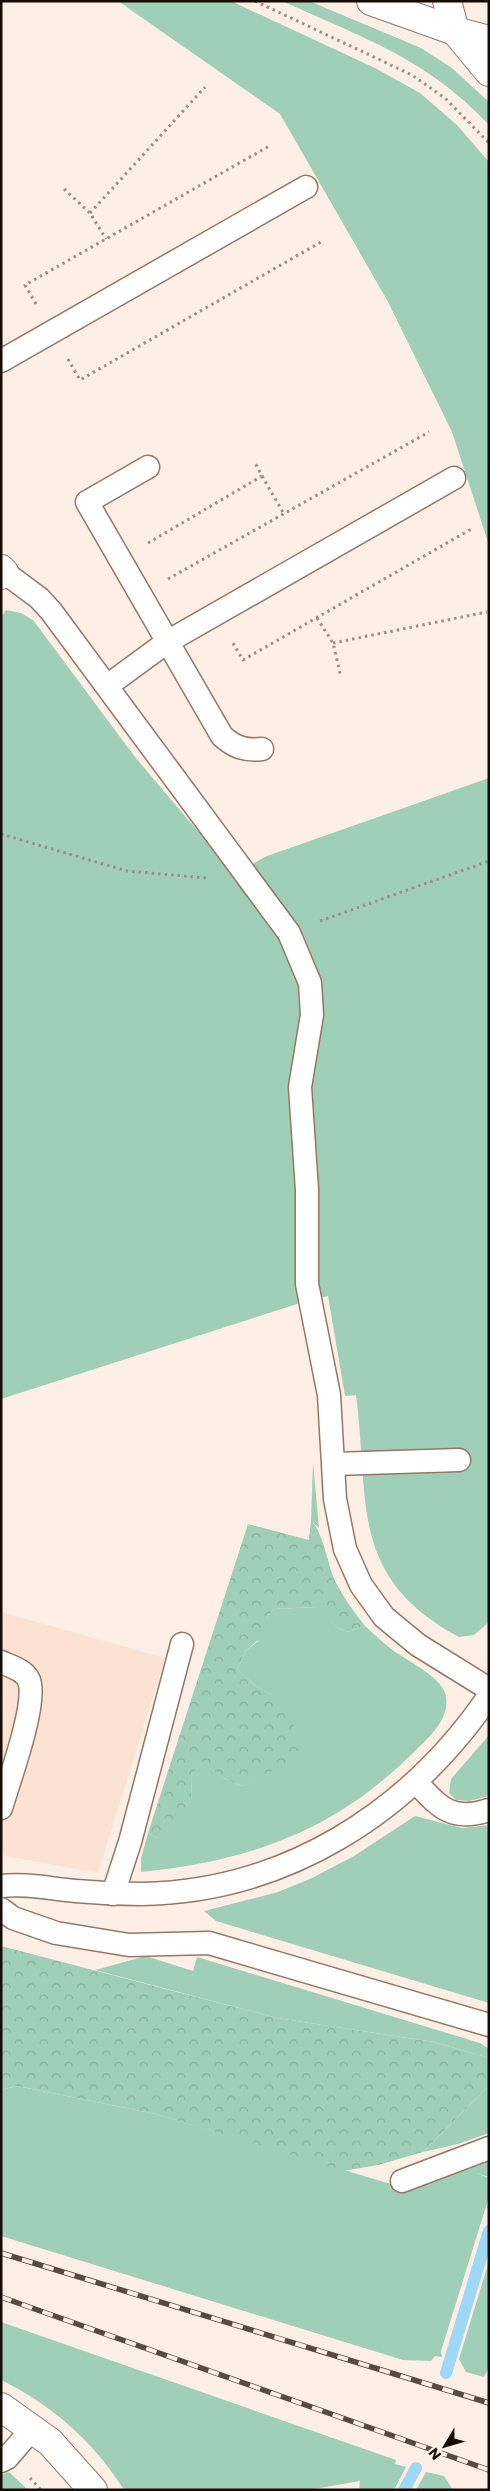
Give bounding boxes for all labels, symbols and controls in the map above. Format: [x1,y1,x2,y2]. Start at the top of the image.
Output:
north arrow [420,2421,470,2471]
text: N [424,2444,446,2464]

